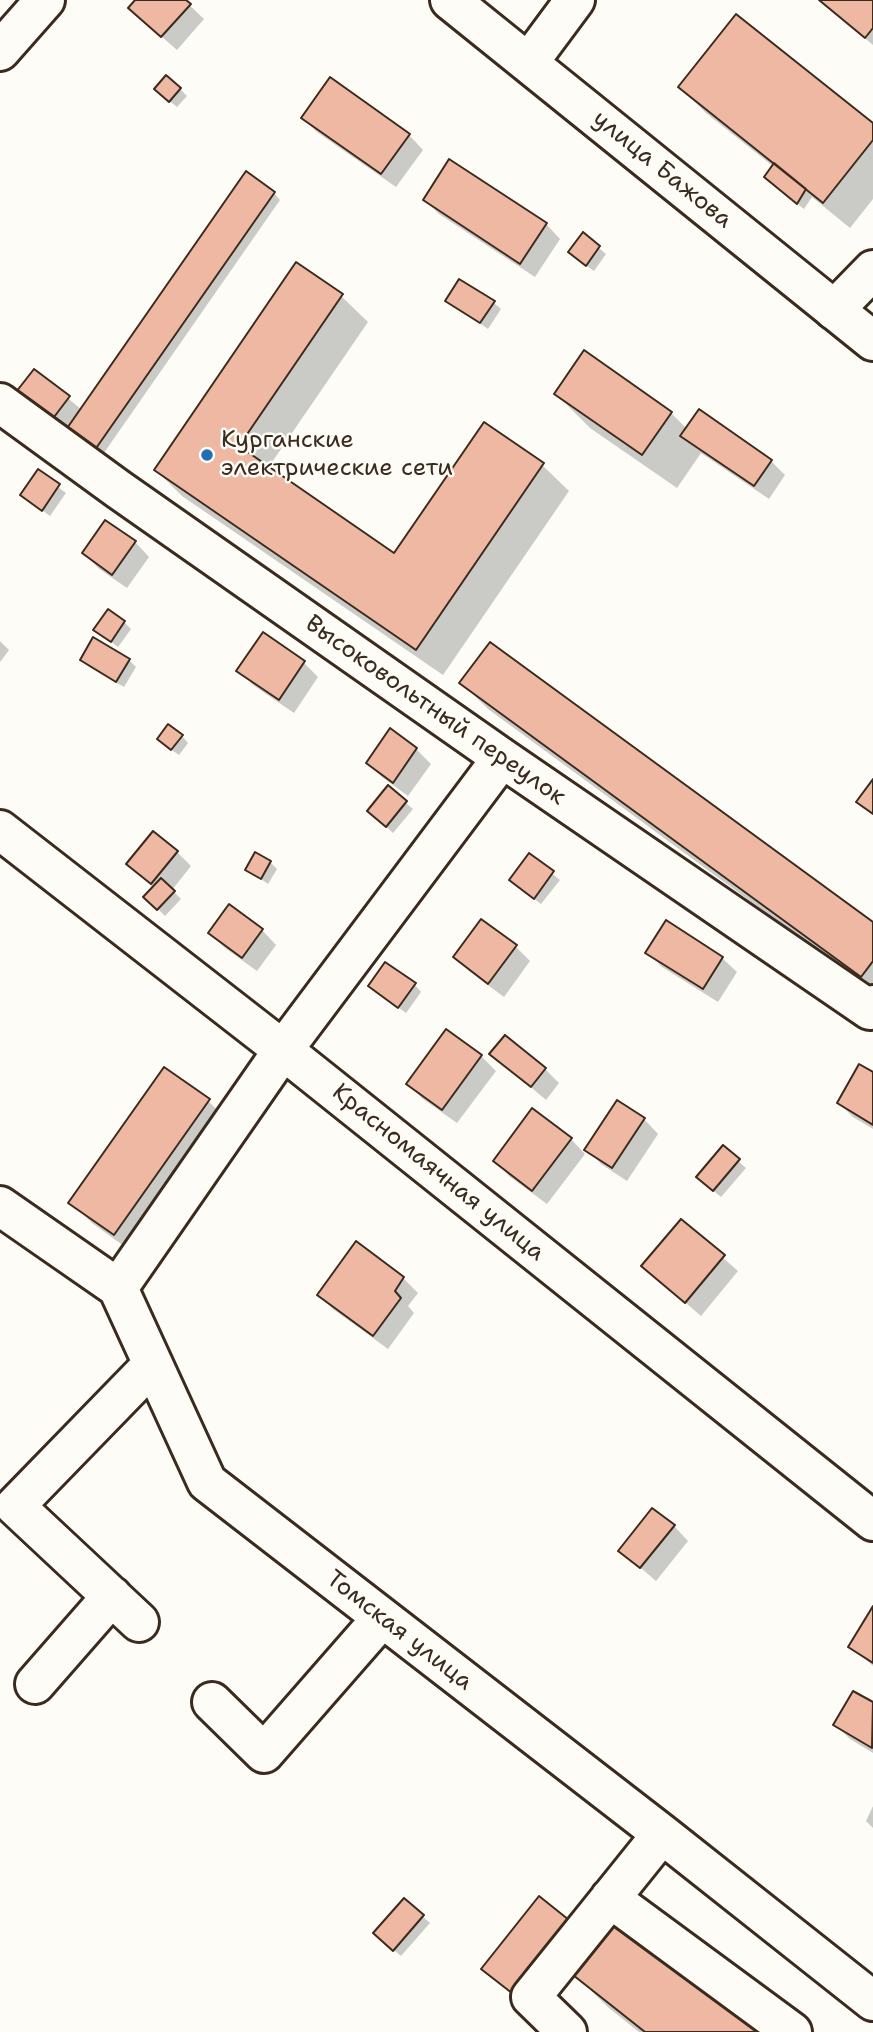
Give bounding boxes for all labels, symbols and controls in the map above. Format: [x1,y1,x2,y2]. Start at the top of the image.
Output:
street label: улица Бажова [586,105,738,235]
place label: Курганские электрические сети [221,427,453,483]
marker: Курганские электрические сети [199,447,215,463]
street label: Высоковольтный переулок [299,610,571,812]
street label: Красномаячная улица [326,1078,550,1268]
street label: Томская улица [320,1565,478,1697]

